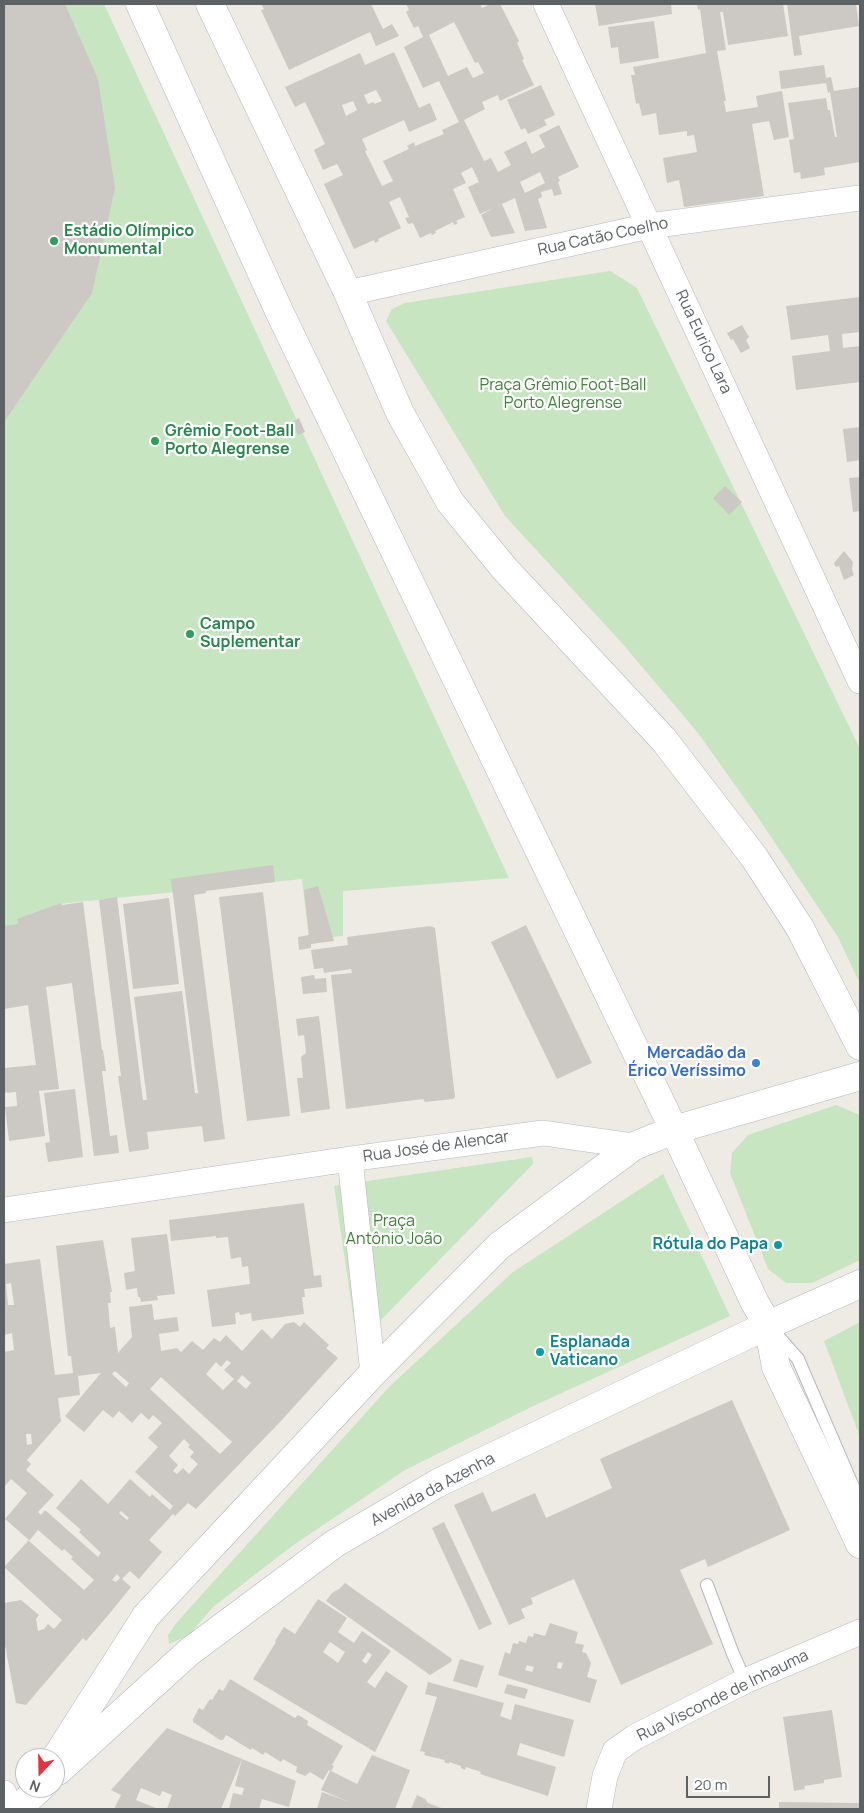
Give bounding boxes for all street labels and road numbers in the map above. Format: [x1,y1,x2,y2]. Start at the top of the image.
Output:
street label: Rua Catão Coelho [536,214,670,260]
street label: Rua Eurico Lara [671,287,735,397]
street label: Rua José de Alencar [362,1127,510,1167]
street label: Avenida da Azenha [368,1449,498,1531]
street label: Rua Visconde de Inhauma [634,1646,812,1746]

